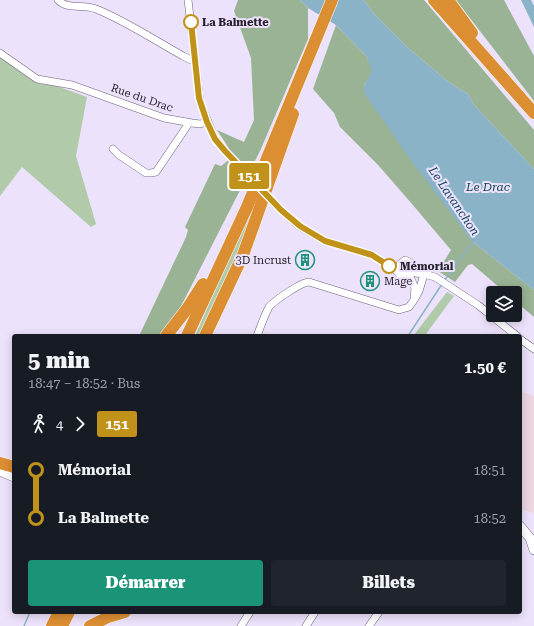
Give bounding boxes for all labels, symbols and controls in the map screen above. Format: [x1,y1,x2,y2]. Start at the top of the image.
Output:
marker: La Balmette [183,14,199,30]
place label: La Balmette [202,16,269,29]
street label: Rue du Drac [109,81,175,115]
line badge: 151 [226,163,272,189]
water label: Le Lavanchon [425,163,482,238]
text: 151 [237,168,261,184]
water label: Le Drac [465,180,511,194]
building icon: 3D Incrust [294,249,316,271]
place label: 3D Incrust [235,254,291,267]
marker: Mémorial [381,258,397,274]
place label: Mémorial [400,260,454,273]
building icon: Mage [359,270,381,292]
place label: Mage [384,275,412,288]
map controls [486,286,522,322]
button: layers [486,286,522,322]
text: 5 min [28,348,90,373]
text: 1.50 € [464,359,506,377]
text: 18:47 – 18:52 · Bus [28,376,140,391]
icon: walk [28,413,50,435]
icon: forward [69,413,91,435]
text: 151 [105,416,129,432]
text: 4 [56,417,63,432]
text: Mémorial [58,461,131,479]
text: 18:51 [474,463,506,478]
text: La Balmette [58,509,149,527]
text: 18:52 [474,511,506,526]
button: Démarrer [28,560,263,606]
button: Billets [271,560,506,606]

